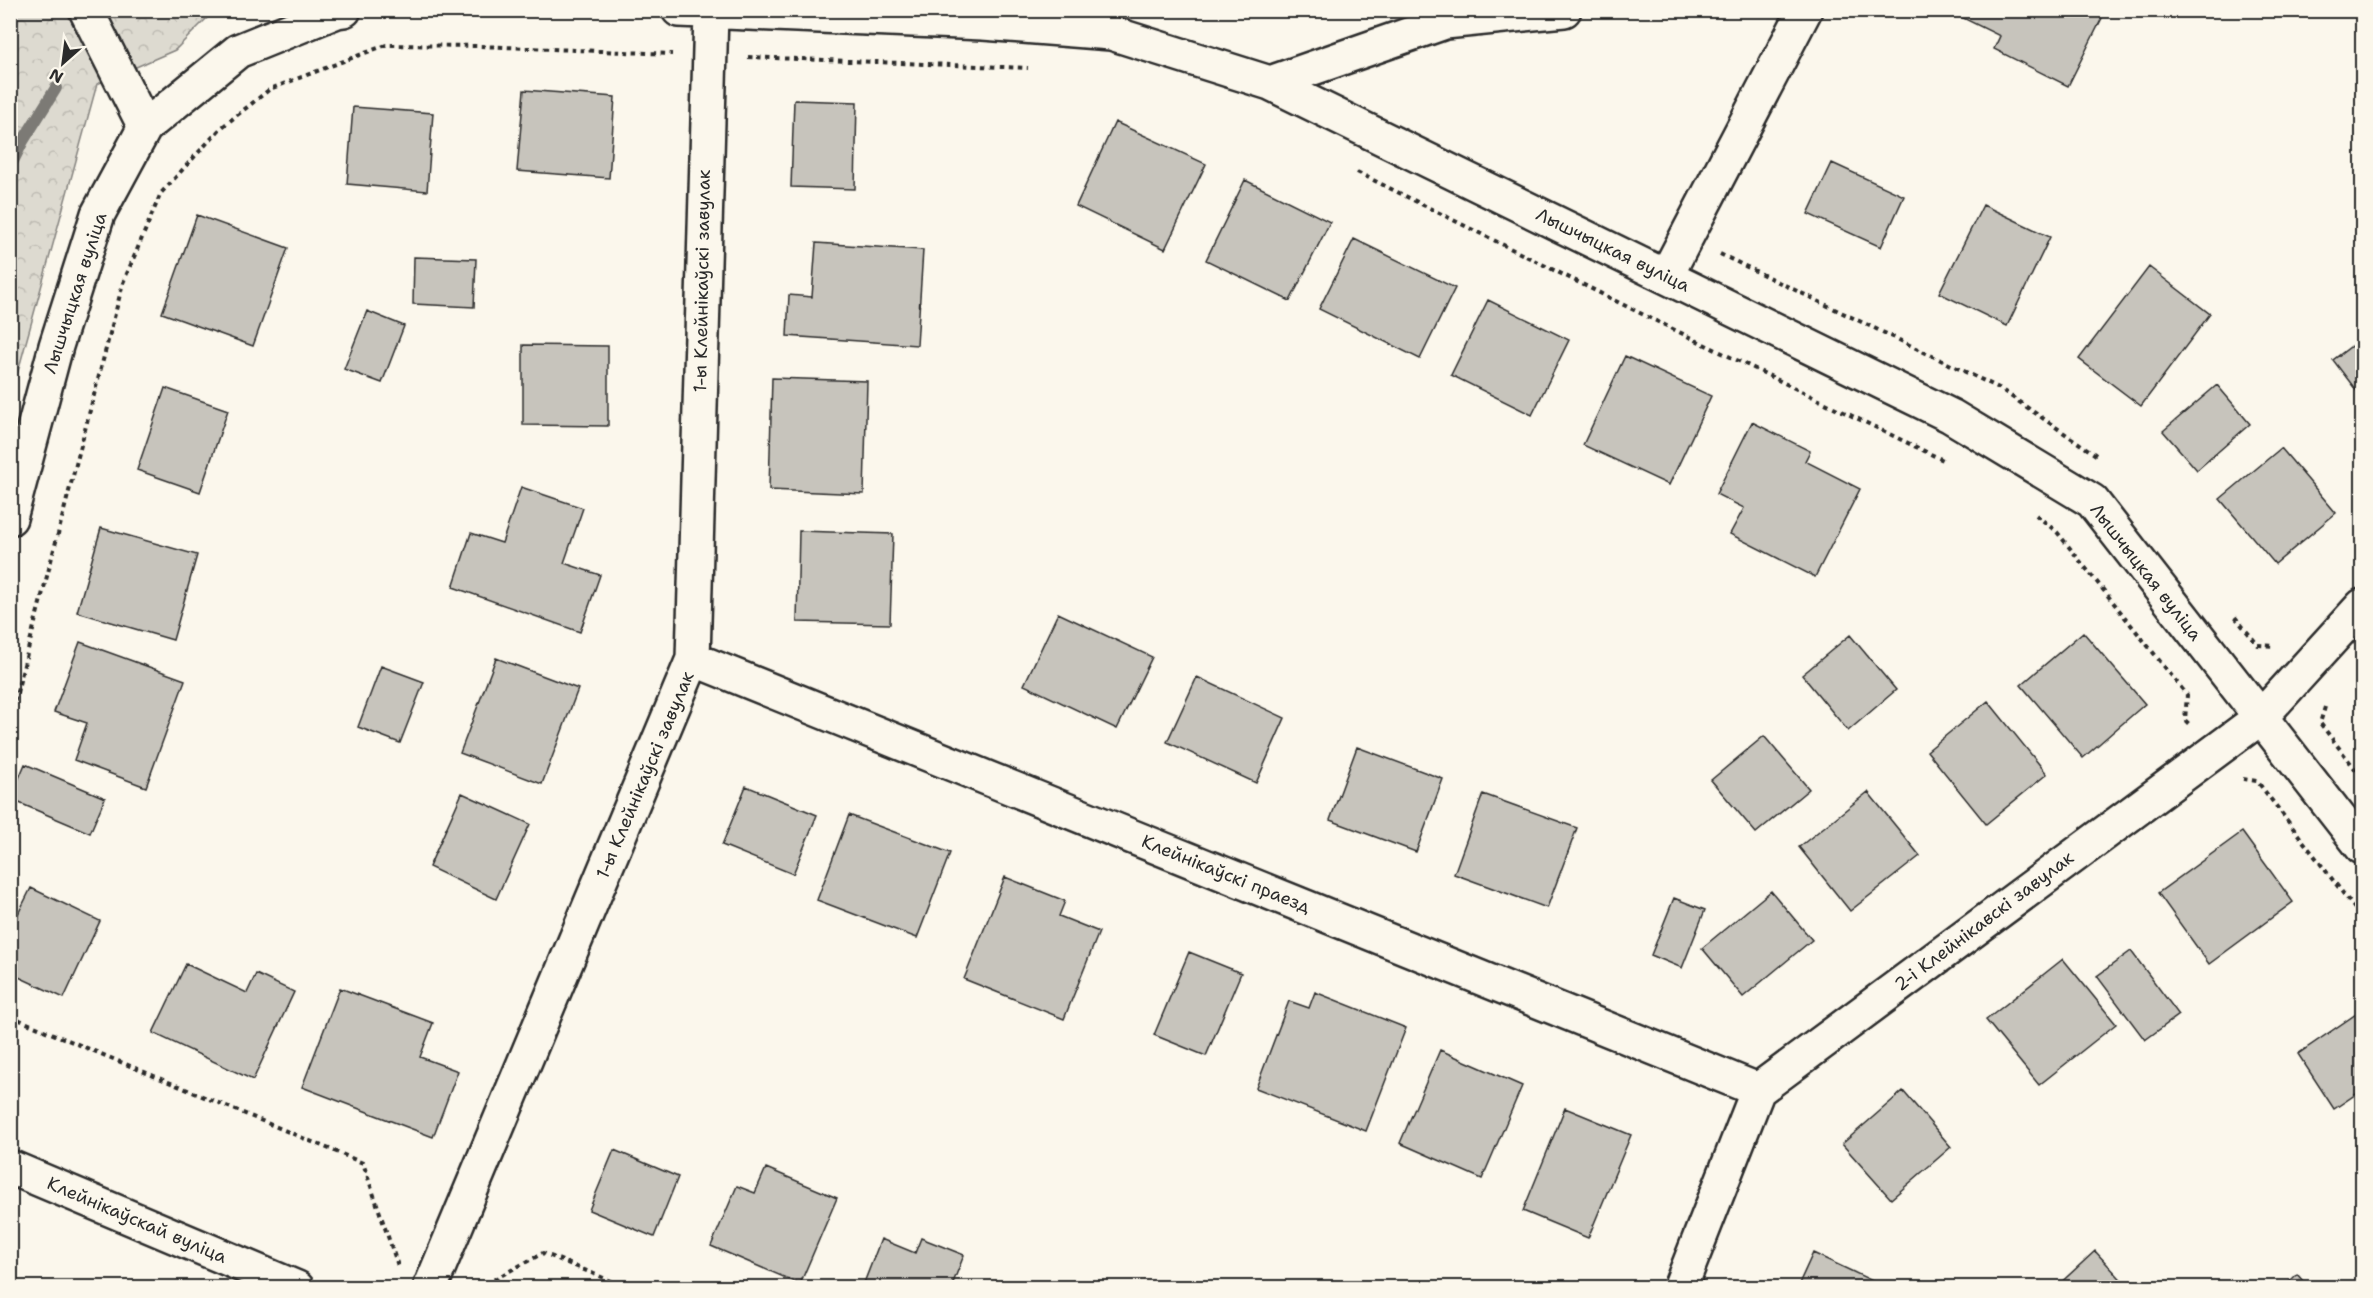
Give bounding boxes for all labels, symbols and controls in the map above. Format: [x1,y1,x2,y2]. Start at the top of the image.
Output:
north arrow [33,33,93,93]
text: N [46,64,67,88]
street label: 1-ы Клейнікаўскі завулак [688,169,716,393]
street label: Лышчыцкая вуліца [1532,202,1694,298]
street label: Лышчыцкая вуліца [38,209,112,377]
street label: Лышчыцкая вуліца [2085,498,2207,646]
street label: 1-ы Клейнікаўскі завулак [590,667,700,882]
street label: Клейнікаўскі праезд [1138,829,1315,919]
street label: 2-і Клейнікавскі завулак [1889,845,2079,996]
street label: Клейнікаўскай вуліца [43,1171,231,1269]

